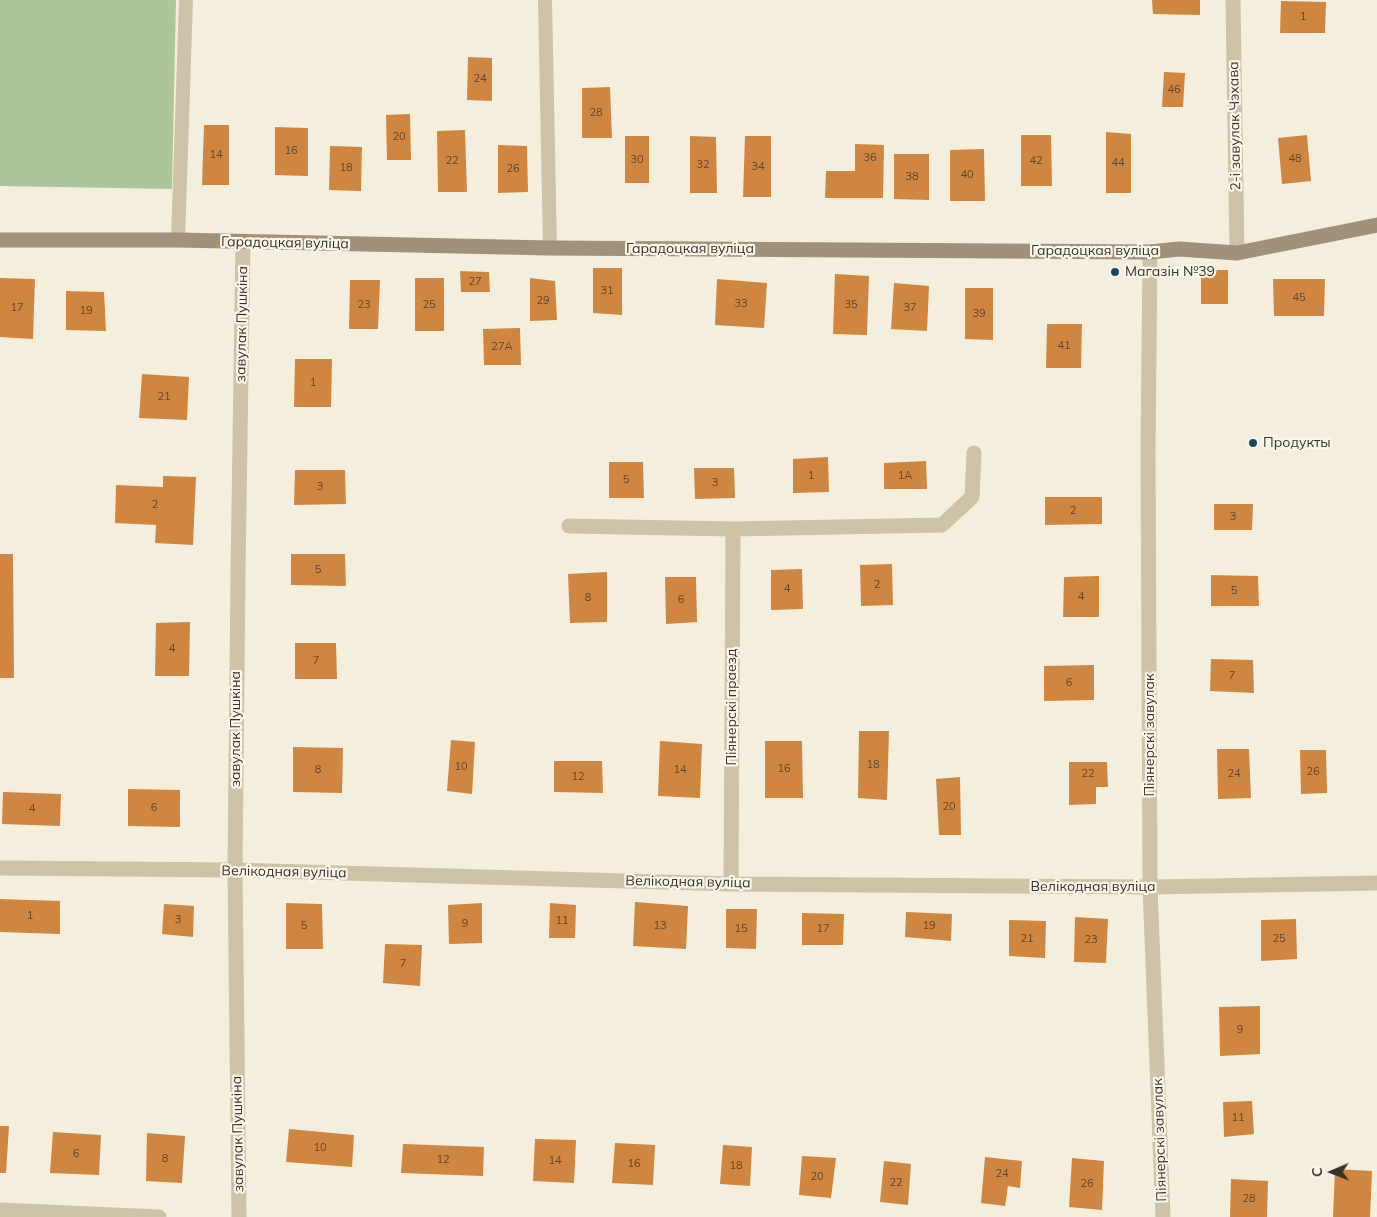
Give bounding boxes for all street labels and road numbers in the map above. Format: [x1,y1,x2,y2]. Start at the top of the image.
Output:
street label: 2-і завулак Чэхава [1225,61,1245,191]
street label: Гарадоцкая вуліца [221,233,349,253]
street label: Гарадоцкая вуліца [626,241,754,257]
street label: Гарадоцкая вуліца [1031,243,1159,259]
street label: завулак Пушкіна [233,266,251,382]
street label: Піянерскі праезд [724,648,740,766]
street label: завулак Пушкіна [228,671,244,787]
street label: Піянерскі завулак [1142,673,1158,797]
street label: Велікодная вуліца [221,863,347,881]
street label: Велікодная вуліца [625,873,751,891]
street label: Велікодная вуліца [1030,879,1156,895]
street label: завулак Пушкіна [229,1076,247,1192]
street label: Піянерскі завулак [1149,1078,1171,1202]

